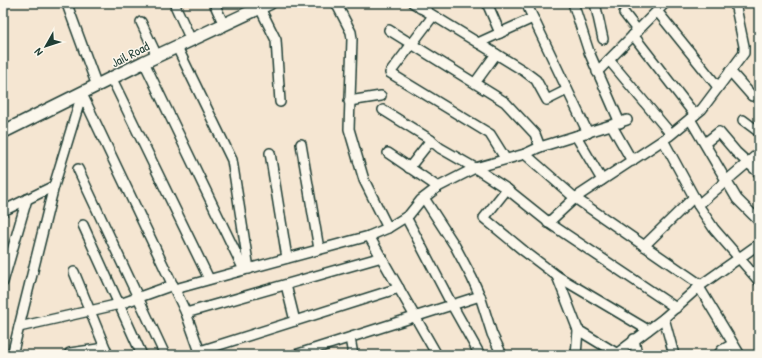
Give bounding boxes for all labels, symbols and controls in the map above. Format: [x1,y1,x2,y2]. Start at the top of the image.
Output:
north arrow [26,26,66,66]
street label: Jail Road [108,37,152,71]
text: N [31,46,46,59]

